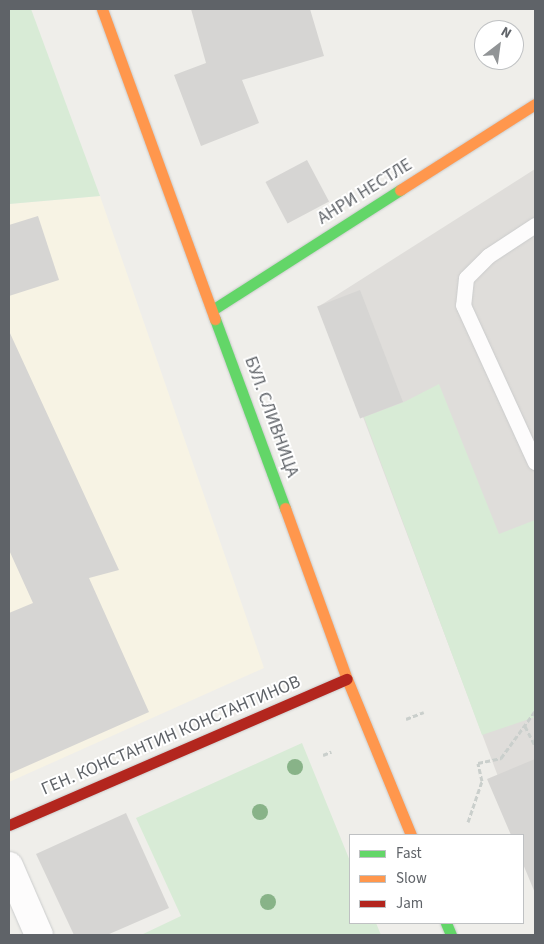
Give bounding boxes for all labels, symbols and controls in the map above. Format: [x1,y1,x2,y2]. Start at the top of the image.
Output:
north arrow [474,20,524,70]
text: N [497,22,515,44]
street label: АНРИ НЕСТЛЕ [314,154,416,230]
street label: БУЛ. СЛИВНИЦА [239,354,303,480]
street label: ГЕН. КОНСТАНТИН КОНСТАНТИНОВ [38,671,304,801]
legend [349,834,524,924]
text: Fast [396,843,422,864]
text: Slow [396,868,427,889]
text: Jam [396,893,423,914]

